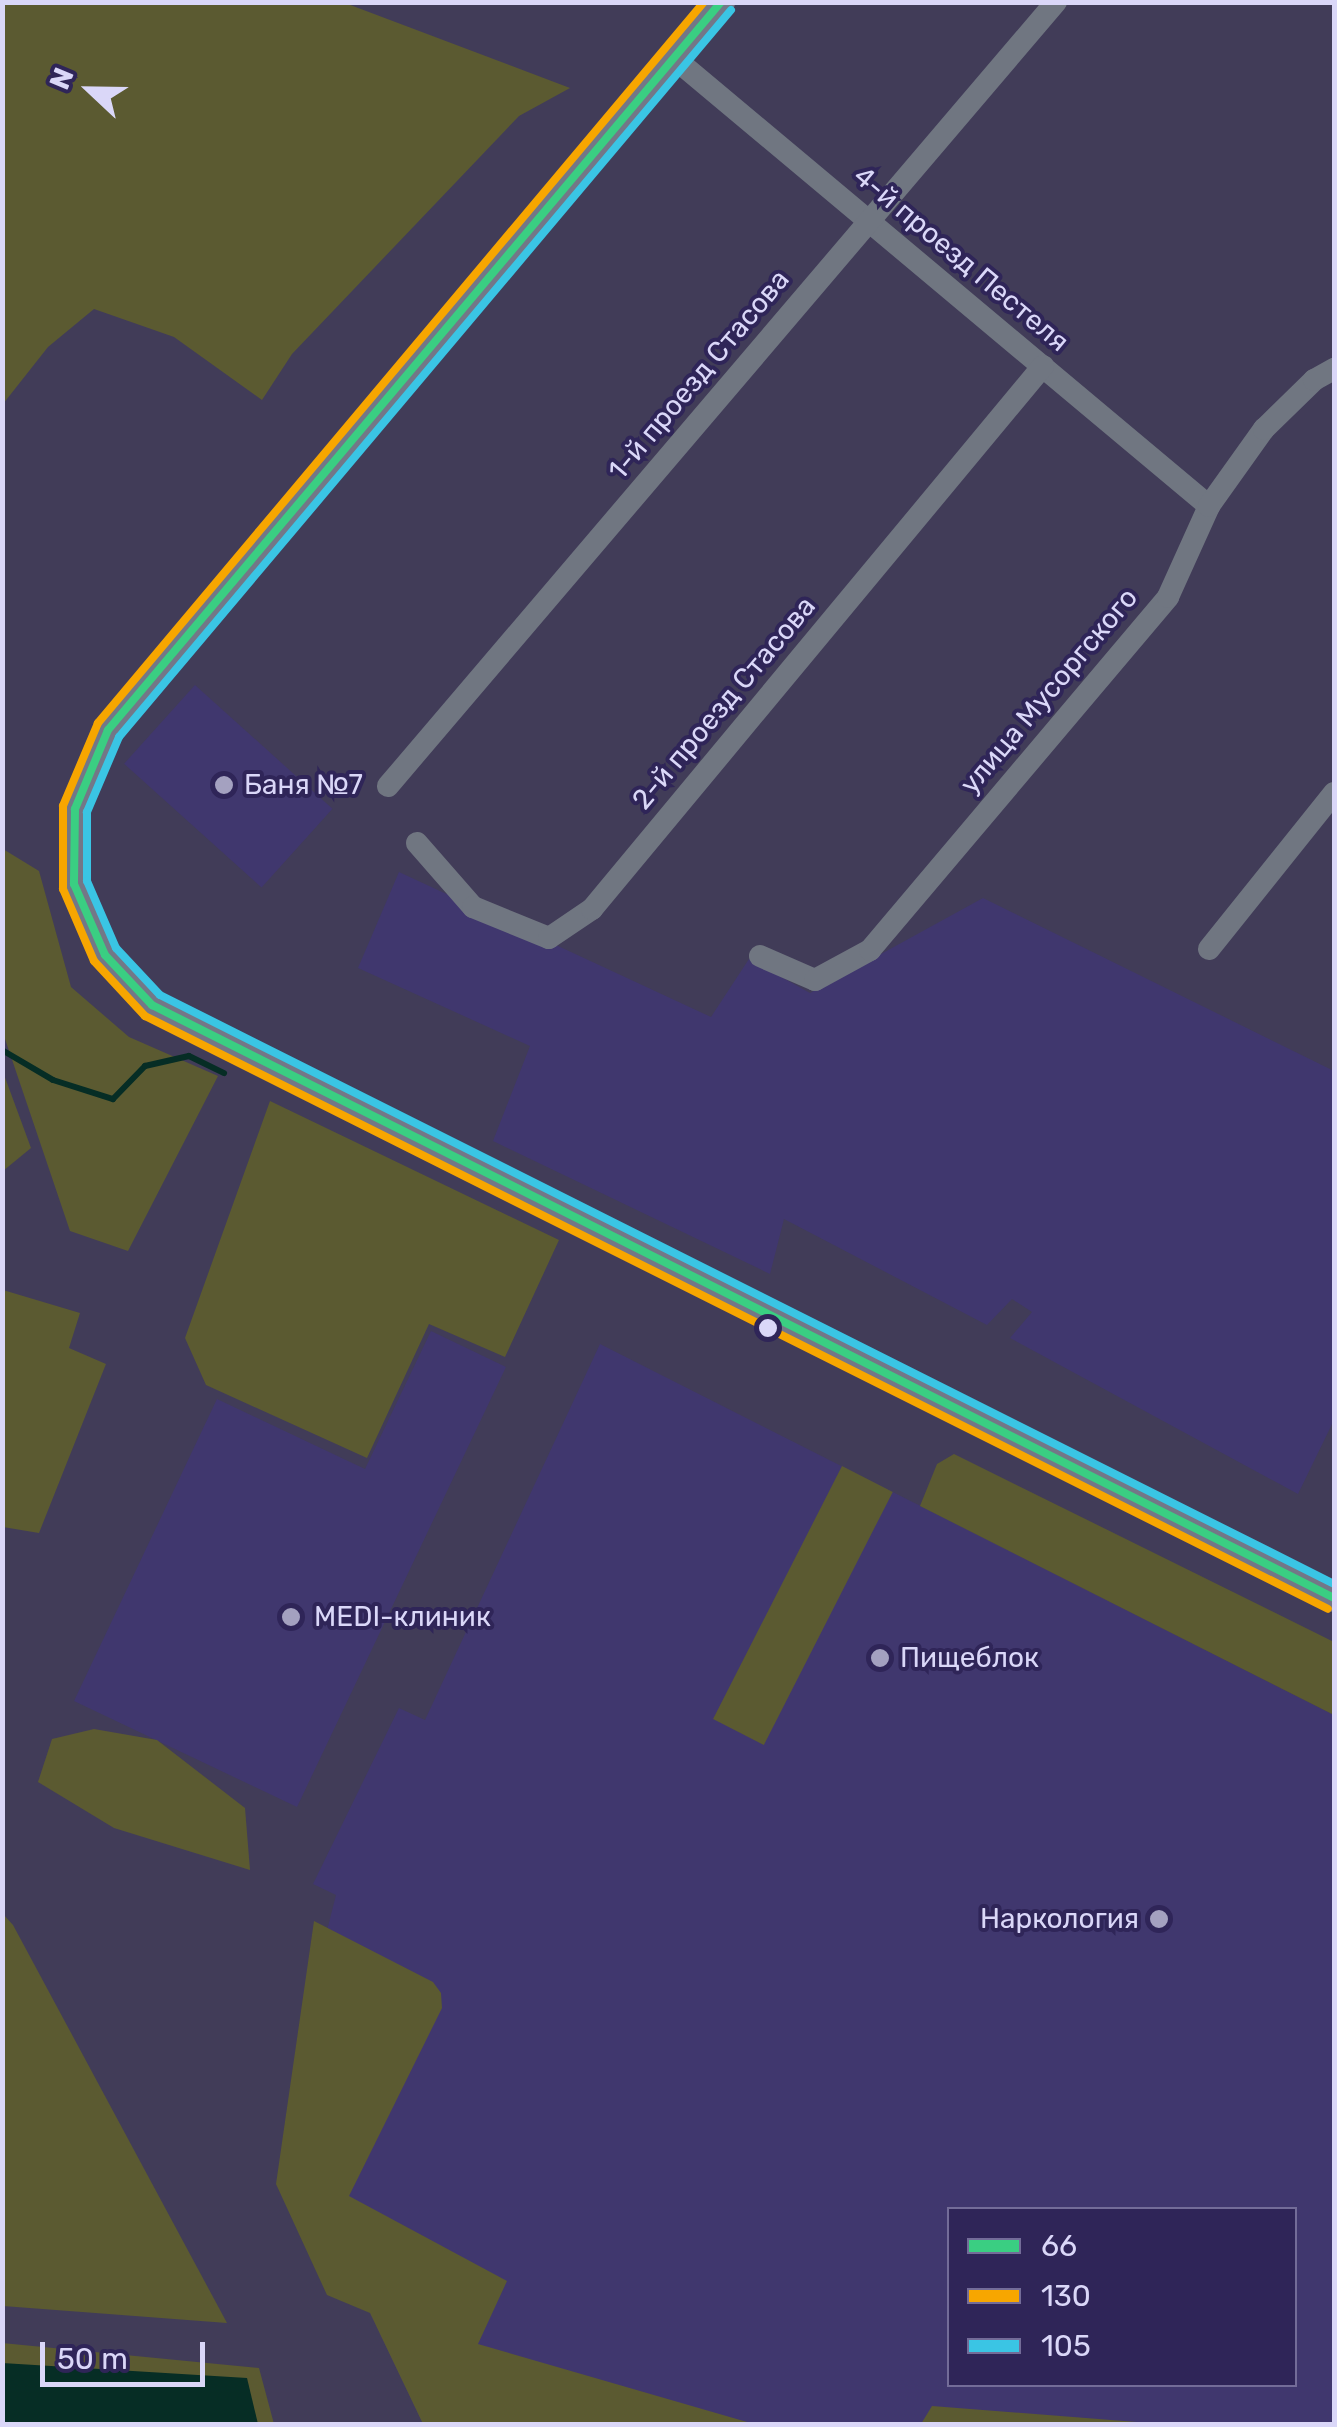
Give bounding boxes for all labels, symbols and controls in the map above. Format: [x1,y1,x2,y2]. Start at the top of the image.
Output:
north arrow [40,40,140,140]
text: N [43,63,81,94]
street label: 4-й проезд Пестеля [847,159,1075,359]
street label: 1-й проезд Стасова [601,263,797,487]
street label: улица Мусоргского [953,581,1145,801]
street label: 2-й проезд Стасова [625,590,823,816]
place label: Баня №7 [244,768,363,802]
marker: Баня №7 [213,774,235,796]
unlabelled marker [758,1318,778,1338]
place label: MEDI-клиник [314,1600,491,1634]
marker: MEDI-клиник [278,1604,304,1630]
place label: Пищеблок [900,1641,1039,1675]
marker: Пищеблок [869,1647,891,1669]
place label: Наркология [980,1902,1139,1936]
marker: Наркология [1148,1908,1170,1930]
legend [947,2207,1297,2387]
text: 66 [1041,2228,1077,2264]
text: 130 [1041,2278,1091,2314]
scale bar [45,2322,210,2384]
text: 105 [1041,2328,1091,2364]
text: 50 m [57,2341,128,2377]

